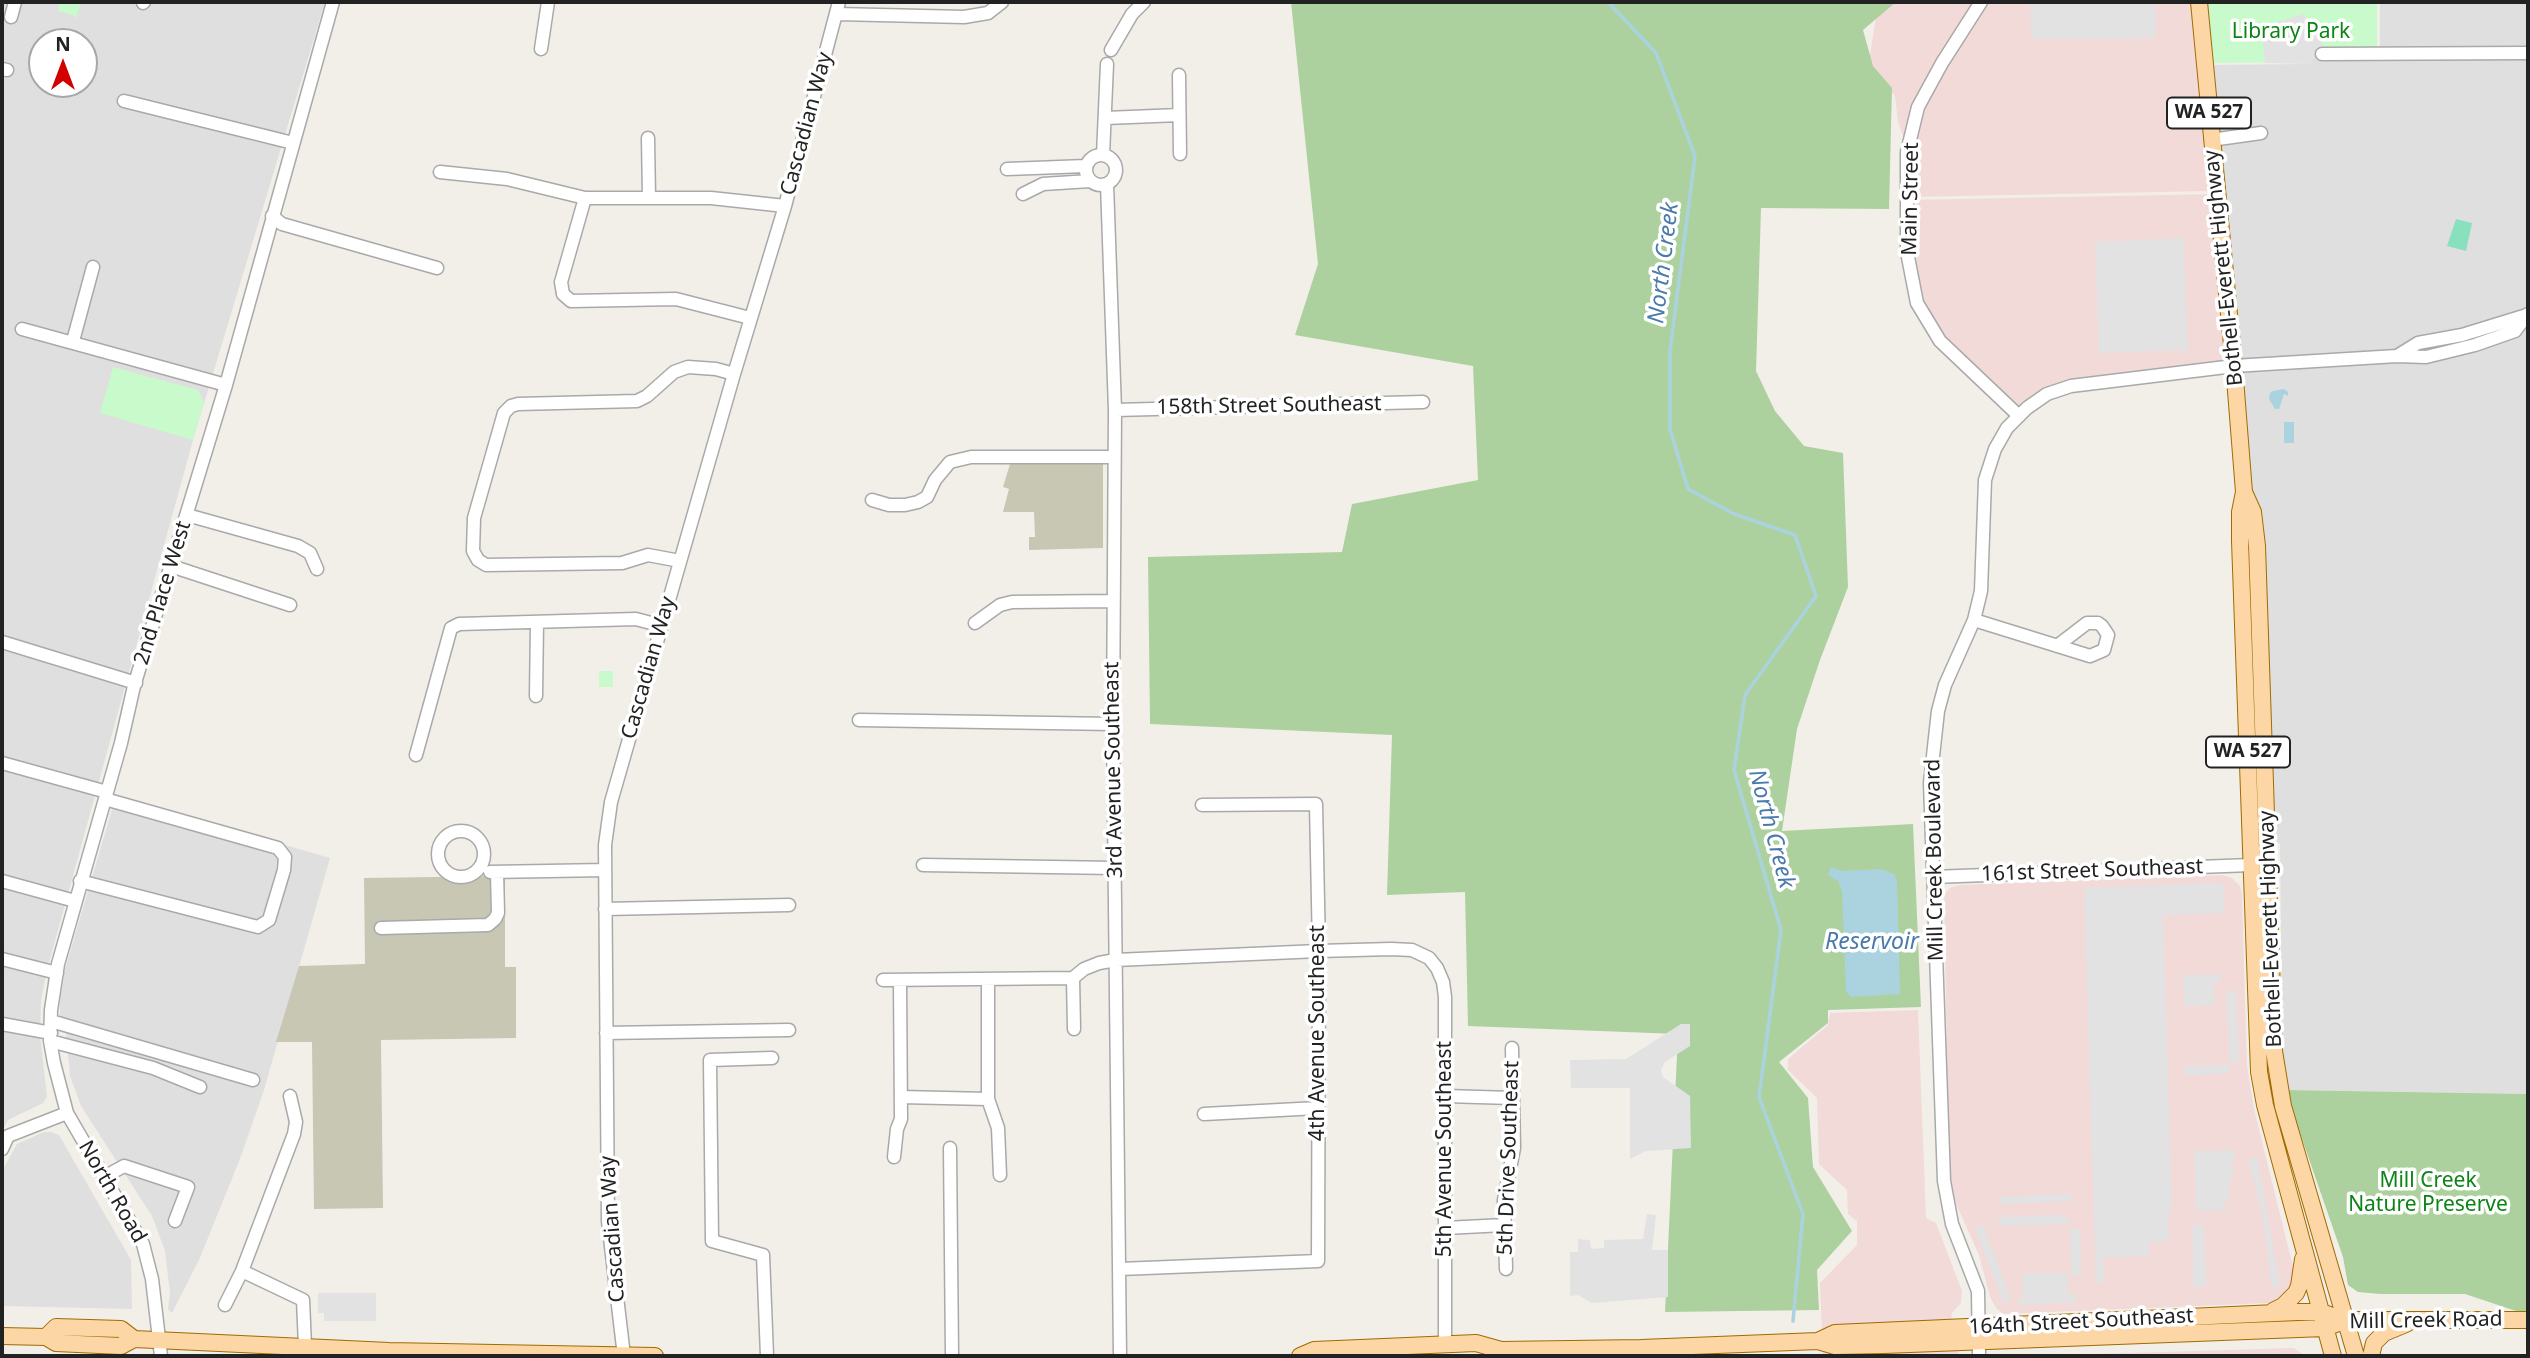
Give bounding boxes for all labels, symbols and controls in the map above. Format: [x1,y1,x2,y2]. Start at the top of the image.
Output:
park label: Library Park [2232,19,2350,45]
north arrow [28,28,98,98]
text: N [55,31,71,57]
street label: Cascadian Way [776,50,838,198]
road number: WA 527 [2167,97,2251,128]
street label: Main Street [1897,142,1925,256]
street label: Bothell-Everett Highway [2199,149,2249,387]
water label: North Creek [1643,201,1685,325]
street label: 158th Street Southeast [1156,391,1382,421]
street label: 2nd Place West [129,518,197,668]
street label: Cascadian Way [617,594,681,742]
street label: 3rd Avenue Southeast [1100,661,1128,879]
road number: WA 527 [2206,736,2290,768]
street label: Mill Creek Boulevard [1921,759,1949,961]
water label: North Creek [1742,767,1800,891]
street label: Bothell-Everett Highway [2254,810,2288,1048]
street label: 161st Street Southeast [1980,855,2204,887]
street label: 4th Avenue Southeast [1305,925,1331,1141]
water label: Reservoir [1825,928,1919,956]
street label: 5th Avenue Southeast [1432,1041,1458,1257]
street label: 5th Drive Southeast [1493,1060,1525,1256]
street label: North Road [73,1136,151,1248]
street label: Cascadian Way [595,1155,631,1303]
park label: Mill Creek Nature Preserve [2348,1168,2508,1218]
street label: 164th Street Southeast [1968,1304,2194,1340]
street label: Mill Creek Road [2349,1307,2503,1335]

